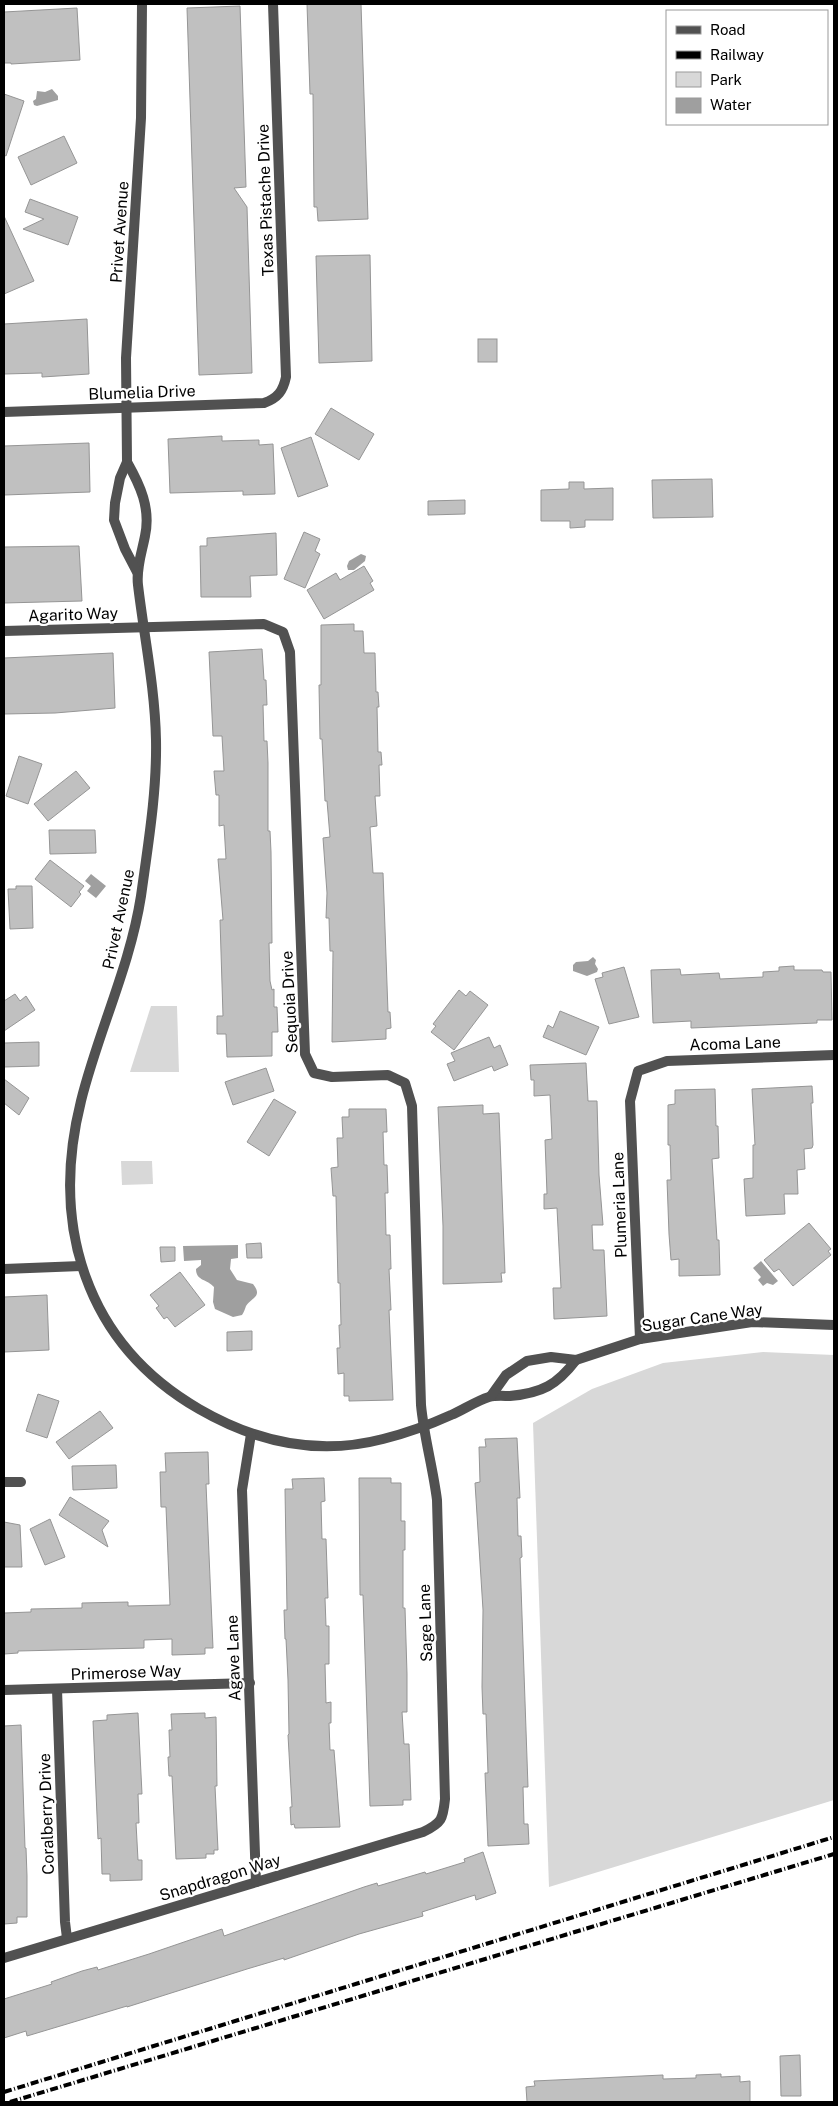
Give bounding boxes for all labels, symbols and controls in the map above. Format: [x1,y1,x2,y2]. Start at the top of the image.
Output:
legend [666,10,828,125]
text: Road [710,21,746,38]
text: Railway [710,46,764,63]
text: Park [710,71,742,88]
text: Water [710,96,752,113]
street label: Texas Pistache Drive [253,124,278,276]
street label: Privet Avenue [106,180,133,284]
street label: Blumelia Drive [88,381,196,404]
street label: Agarito Way [28,603,119,626]
street label: Privet Avenue [99,867,138,971]
street label: Sequoia Drive [277,950,302,1054]
street label: Acoma Lane [689,1032,781,1055]
street label: Plumeria Lane [608,1152,631,1258]
street label: Sugar Cane Way [640,1300,764,1335]
street label: Sage Lane [415,1584,436,1662]
street label: Agave Lane [222,1615,244,1701]
street label: Primerose Way [70,1661,182,1684]
street label: Coralberry Drive [35,1753,58,1875]
street label: Snapdragon Way [157,1850,284,1905]

